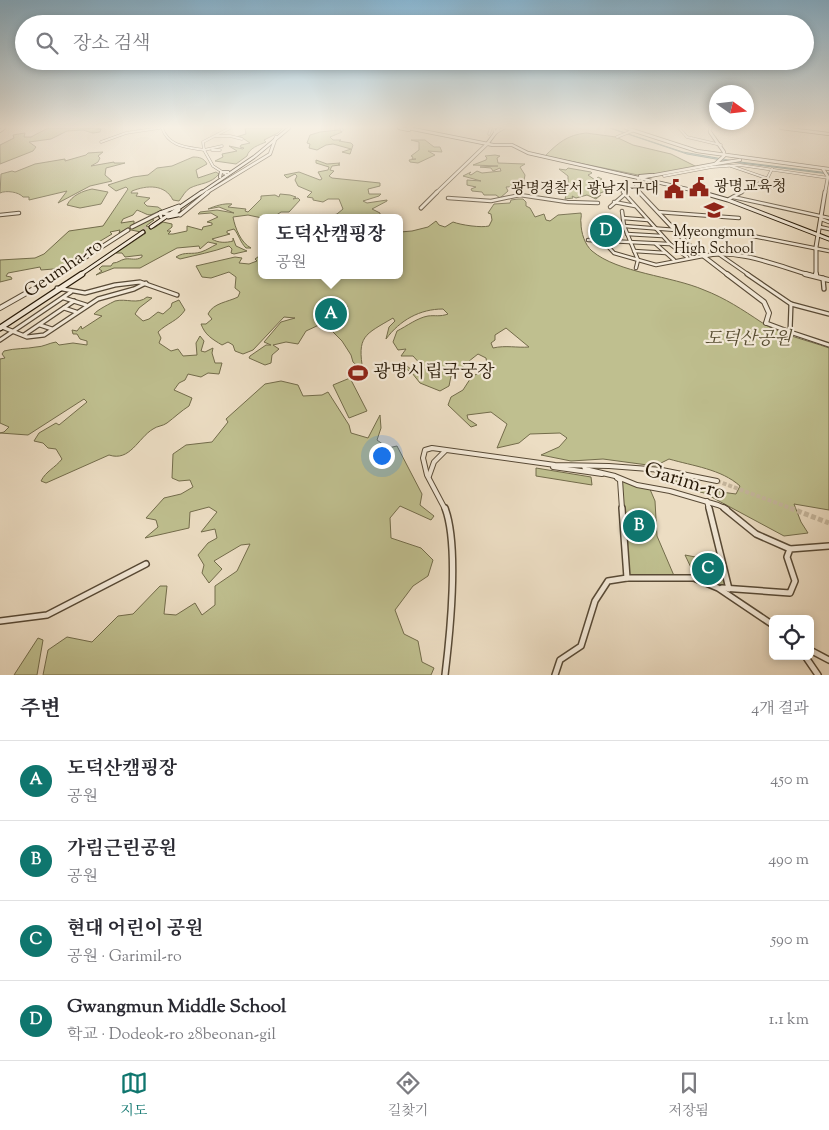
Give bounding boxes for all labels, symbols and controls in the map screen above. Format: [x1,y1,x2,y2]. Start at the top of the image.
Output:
search box [15,15,814,70]
icon: search [33,29,61,57]
text: 장소 검색 [73,31,150,58]
north arrow [709,85,754,130]
public building icon: 광명교육청 [688,176,710,198]
place label: 광명교육청 [714,177,786,198]
public building icon: 광명경찰서 광남지구대 [663,178,685,200]
place label: 광명경찰서 광남지구대 [511,179,659,200]
school or university icon: Myeongmun High School [703,199,725,221]
pin: D [590,212,622,250]
popup [258,214,403,279]
text: 도덕산캠핑장 [275,222,386,249]
place label: Myeongmun High School [673,222,755,260]
street label: Geumha-ro [20,233,109,305]
text: 공원 [275,252,306,275]
pin: A [315,295,347,333]
park label: 도덕산공원 [705,327,793,353]
place label: 광명시립국궁장 [373,360,495,386]
sports icon: 광명시립국궁장 [347,362,369,384]
your location [369,443,395,469]
street label: Garim-ro [640,455,730,509]
pin: B [623,507,655,545]
pin: C [692,550,724,588]
map controls [769,615,814,660]
button: locate [769,615,814,660]
text: 주변 [20,695,61,725]
text: 4개 결과 [751,698,809,721]
text: 도덕산캠핑장 [67,756,177,783]
text: A [30,769,43,792]
text: 450 m [770,769,809,792]
text: 공원 [67,786,98,809]
text: 가림근린공원 [67,836,177,863]
text: B [31,849,41,872]
text: 490 m [768,849,809,872]
text: 공원 [67,866,98,889]
text: 현대 어린이 공원 [67,916,204,943]
text: C [30,929,42,952]
text: 590 m [771,929,809,952]
text: 공원 · Garimil-ro [67,946,182,969]
text: Gwangmun Middle School [67,994,286,1021]
text: D [30,1009,42,1032]
text: 1.1 km [769,1009,809,1032]
text: 학교 · Dodeok-ro 28beonan-gil [67,1024,276,1047]
tab: 지도 [120,1069,148,1122]
tab: 길찾기 [388,1069,428,1122]
tab: 저장됨 [668,1069,709,1122]

